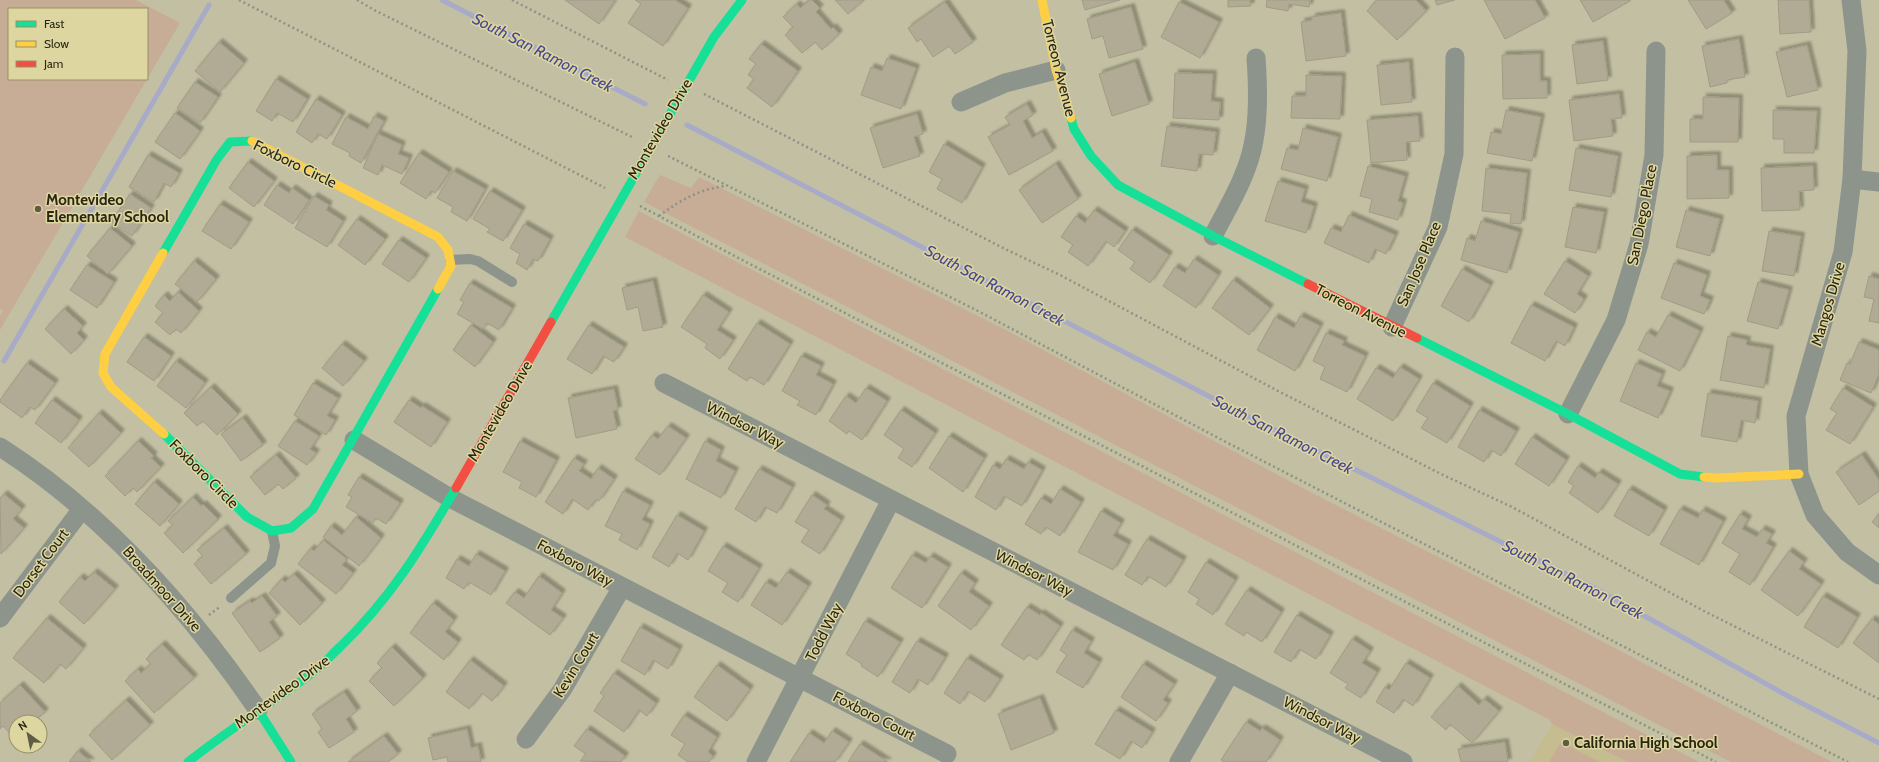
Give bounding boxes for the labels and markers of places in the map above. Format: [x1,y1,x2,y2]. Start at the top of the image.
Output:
place label: Montevideo Elementary School [46,191,169,226]
marker: Montevideo Elementary School [33,204,43,214]
place label: California High School [1574,734,1718,752]
marker: California High School [1561,738,1571,748]

